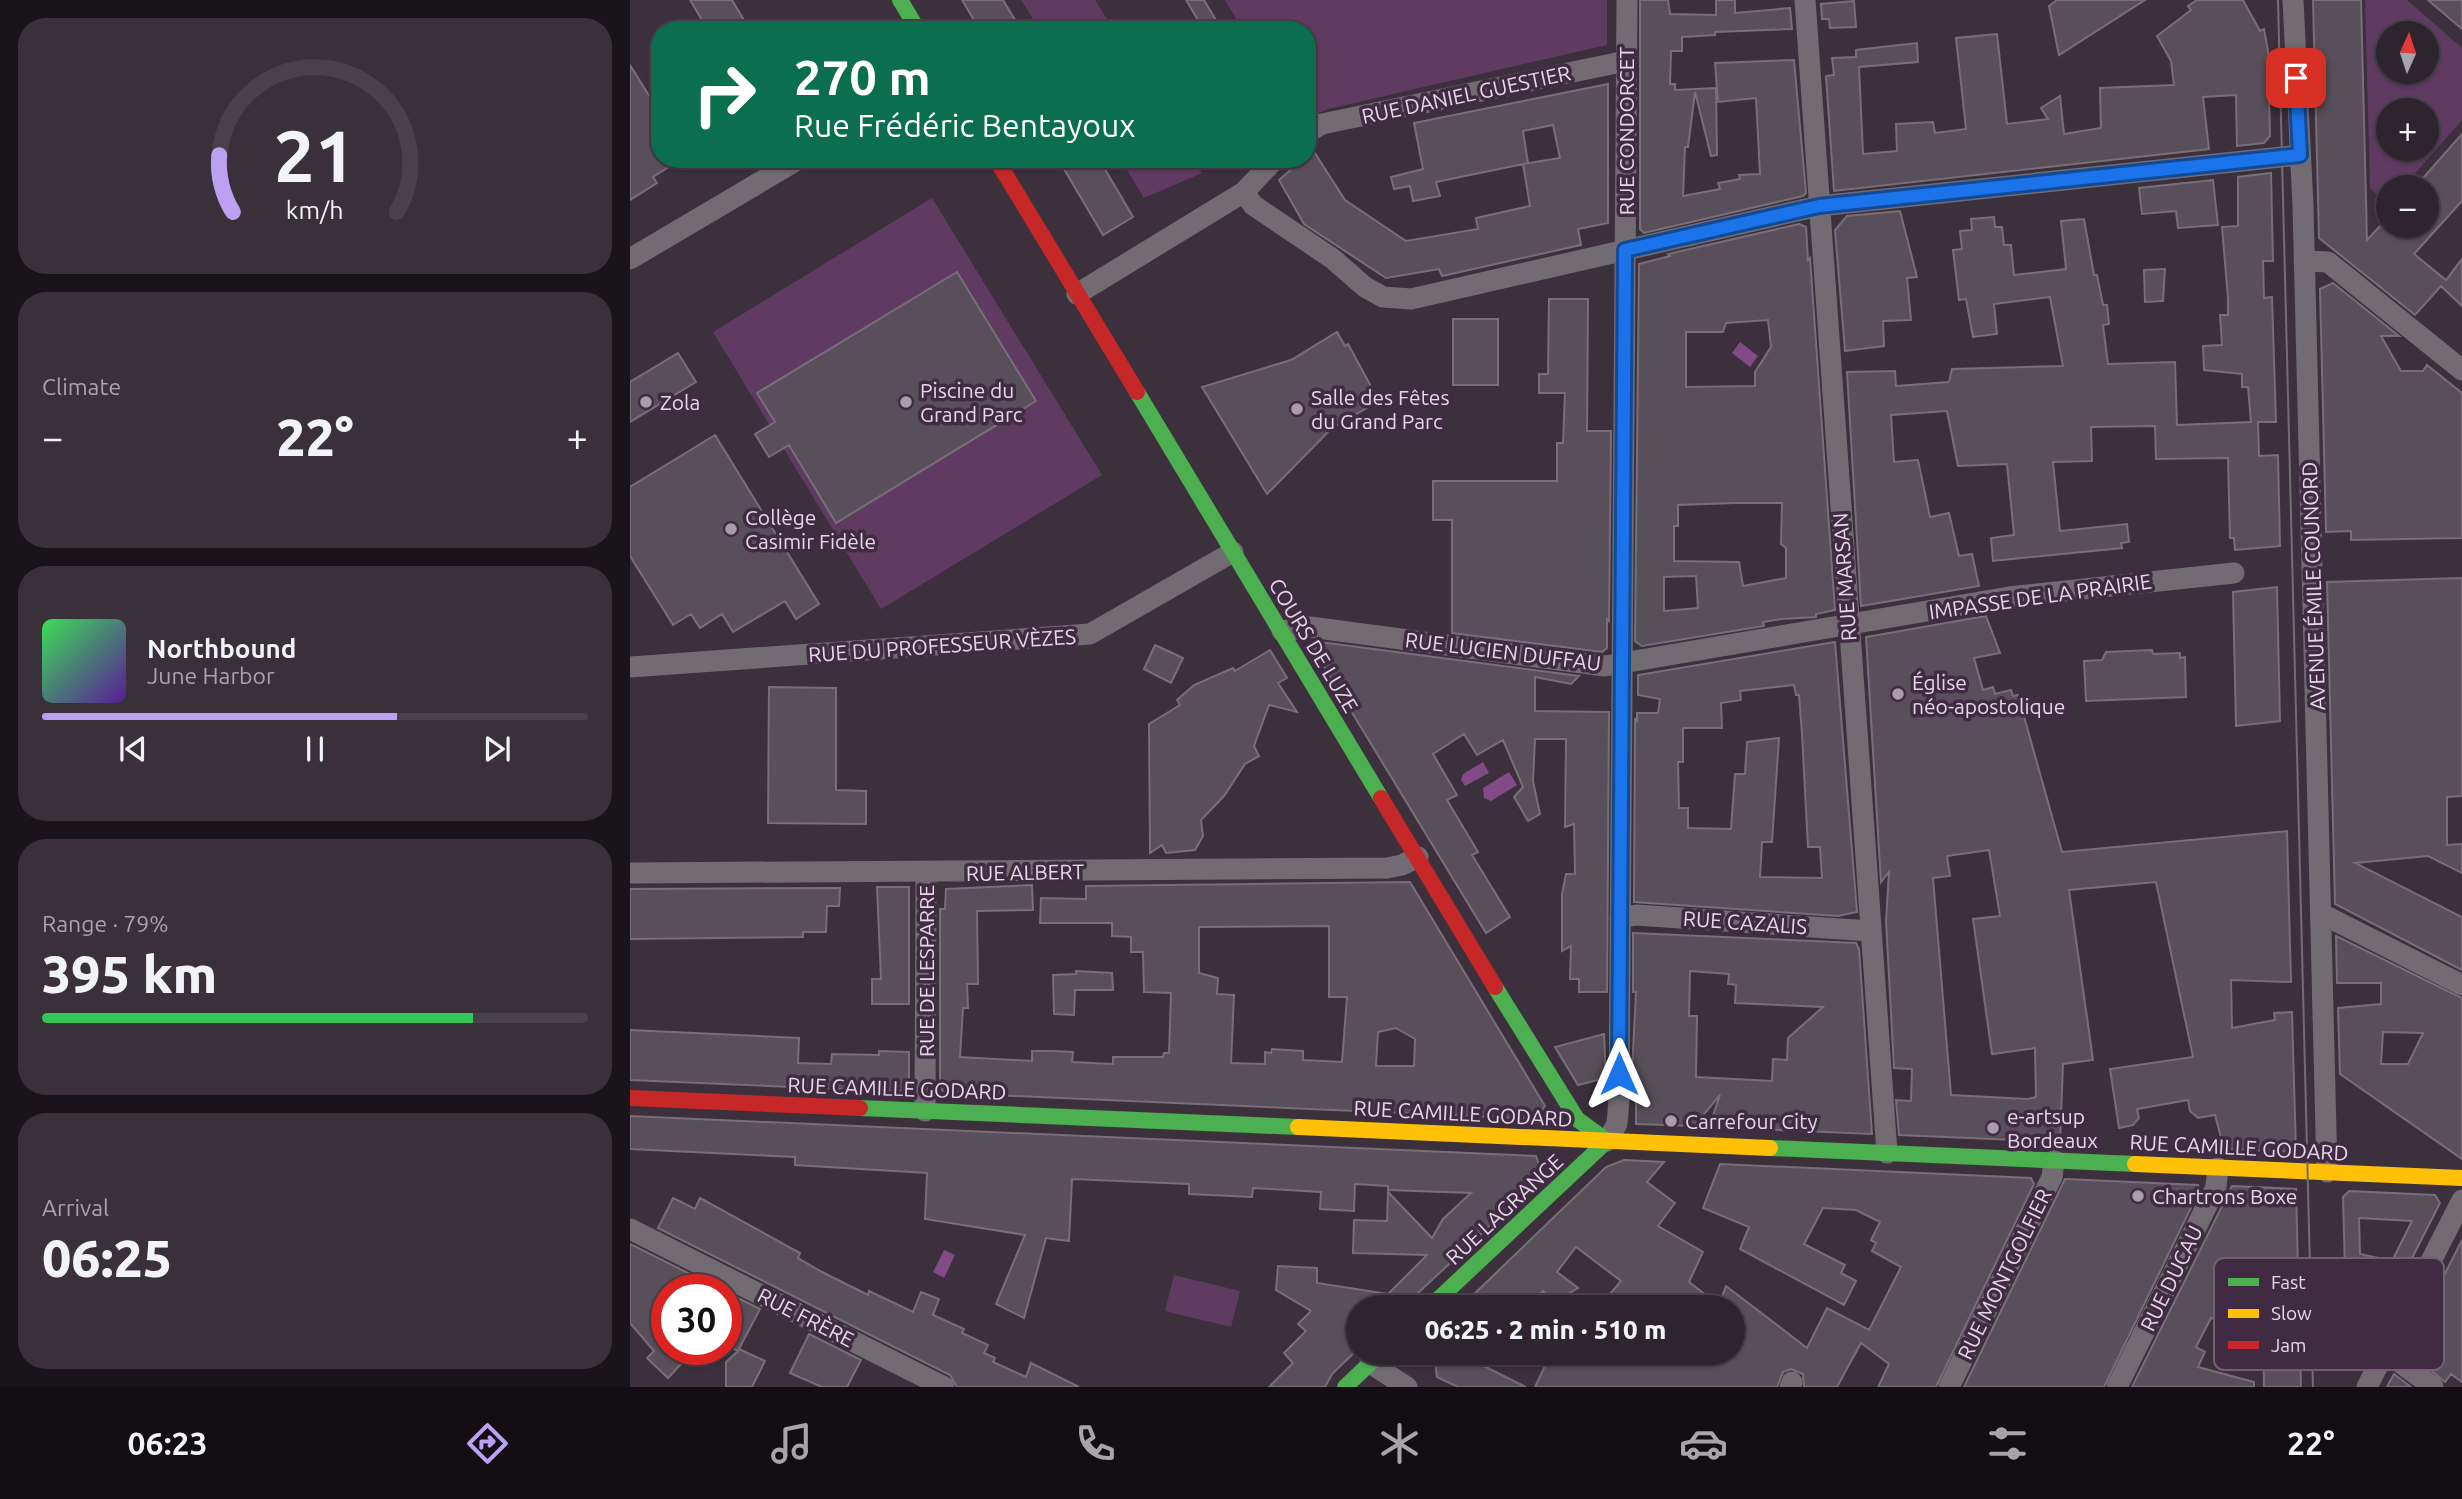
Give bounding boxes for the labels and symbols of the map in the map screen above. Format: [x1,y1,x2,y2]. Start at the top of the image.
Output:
north arrow [2376,21,2440,84]
street label: RUE CONDORCET [1614,47,1638,215]
pin [2266,48,2326,108]
street label: RUE DANIEL GUESTIER [1359,60,1573,128]
place label: Piscine du Grand Parc [920,378,1023,426]
place label: Salle des Fêtes du Grand Parc [1311,385,1450,433]
place label: Zola [660,390,700,414]
marker: Zola [638,394,654,410]
marker: Piscine du Grand Parc [898,394,914,410]
marker: Salle des Fêtes du Grand Parc [1289,401,1305,417]
street label: AVENUE ÉMILE COUNORD [2297,461,2329,711]
place label: Collège Casimir Fidèle [745,505,876,553]
street label: RUE MARSAN [1828,512,1860,642]
marker: Collège Casimir Fidèle [723,521,739,537]
street label: IMPASSE DE LA PRAIRIE [1927,568,2153,624]
street label: COURS DE LUZE [1265,574,1363,716]
street label: RUE DU PROFESSEUR VÈZES [807,624,1077,666]
street label: RUE LUCIEN DUFFAU [1404,627,1602,675]
place label: Église néo-apostolique [1912,670,2065,718]
marker: Église néo-apostolique [1890,686,1906,702]
street label: RUE ALBERT [966,859,1085,885]
street label: RUE DE LESPARRE [914,885,938,1057]
street label: RUE CAZALIS [1682,906,1808,938]
position arrow [1582,1037,1656,1111]
street label: RUE CAMILLE GODARD [787,1072,1007,1104]
street label: RUE CAMILLE GODARD [1353,1095,1573,1131]
place label: e-artsup Bordeaux [2007,1104,2098,1152]
place label: Carrefour City [1685,1109,1818,1133]
marker: Carrefour City [1663,1113,1679,1129]
marker: e-artsup Bordeaux [1985,1120,2001,1136]
street label: RUE CAMILLE GODARD [2129,1129,2349,1165]
street label: RUE LAGRANGE [1441,1149,1567,1269]
place label: Chartrons Boxe [2152,1184,2297,1208]
street label: RUE MONTGOLFIER [1952,1185,2056,1363]
marker: Chartrons Boxe [2130,1188,2146,1204]
street label: RUE DUCAU [2135,1221,2207,1335]
legend [2214,1258,2444,1370]
text: Fast [2271,1271,2306,1293]
speed limit sign: 30 [651,1274,742,1365]
street label: RUE FRÈRE [754,1283,858,1351]
text: Slow [2271,1302,2312,1324]
text: Jam [2271,1334,2307,1356]

